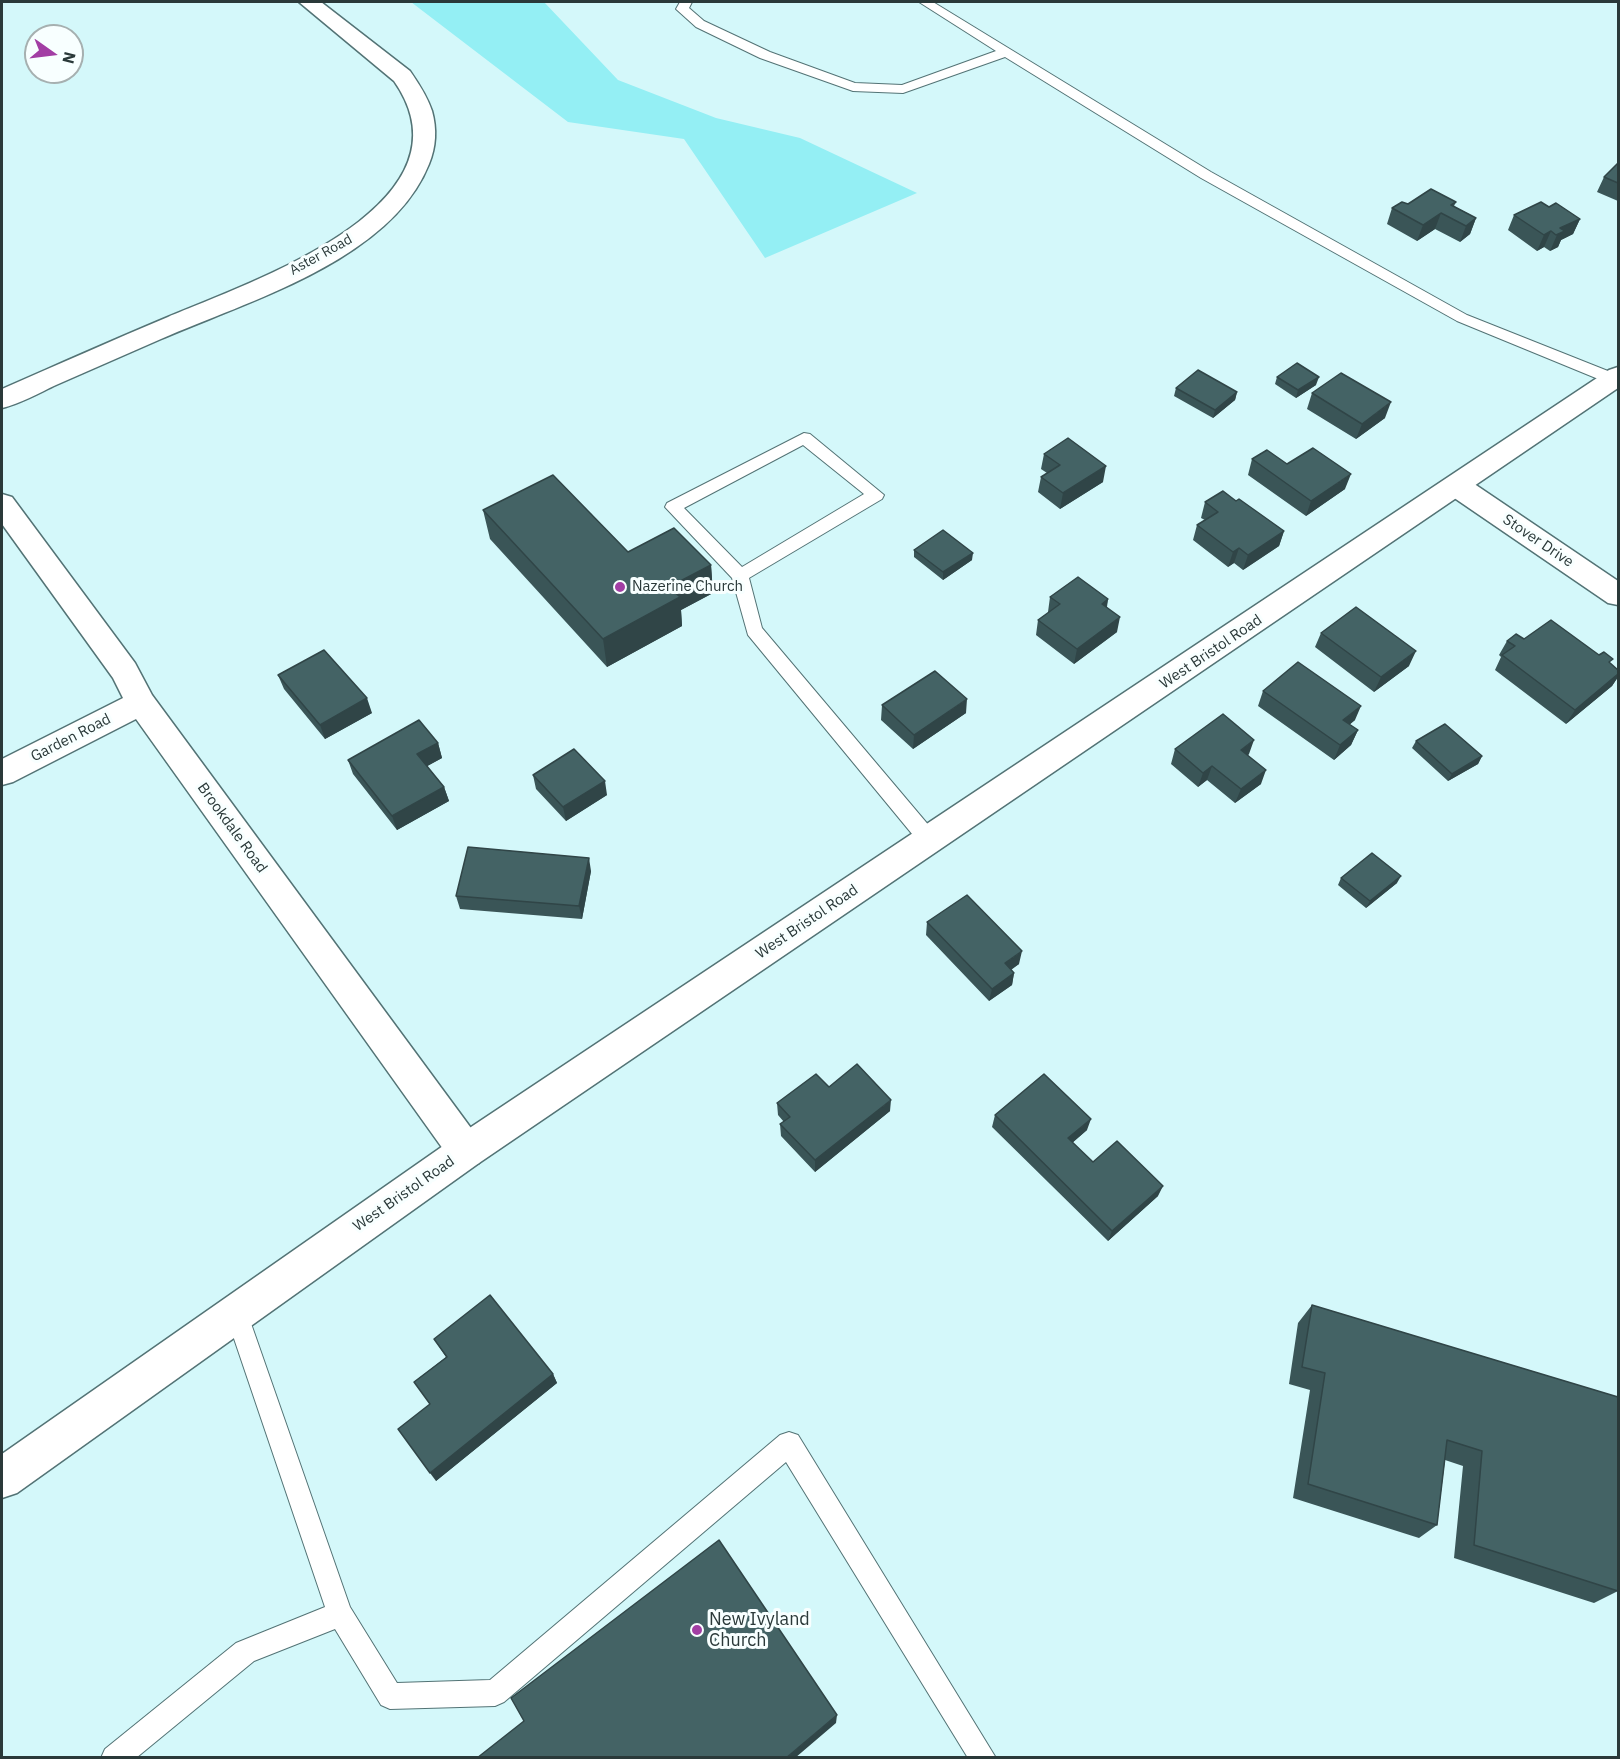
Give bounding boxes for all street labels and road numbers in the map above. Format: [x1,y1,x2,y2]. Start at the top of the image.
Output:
street label: Aster Road [287,231,355,279]
street label: Stover Drive [1499,511,1577,571]
street label: West Bristol Road [1156,611,1266,693]
street label: Garden Road [28,710,114,766]
street label: Brookdale Road [193,780,271,876]
street label: West Bristol Road [752,881,862,963]
street label: West Bristol Road [350,1152,458,1236]

